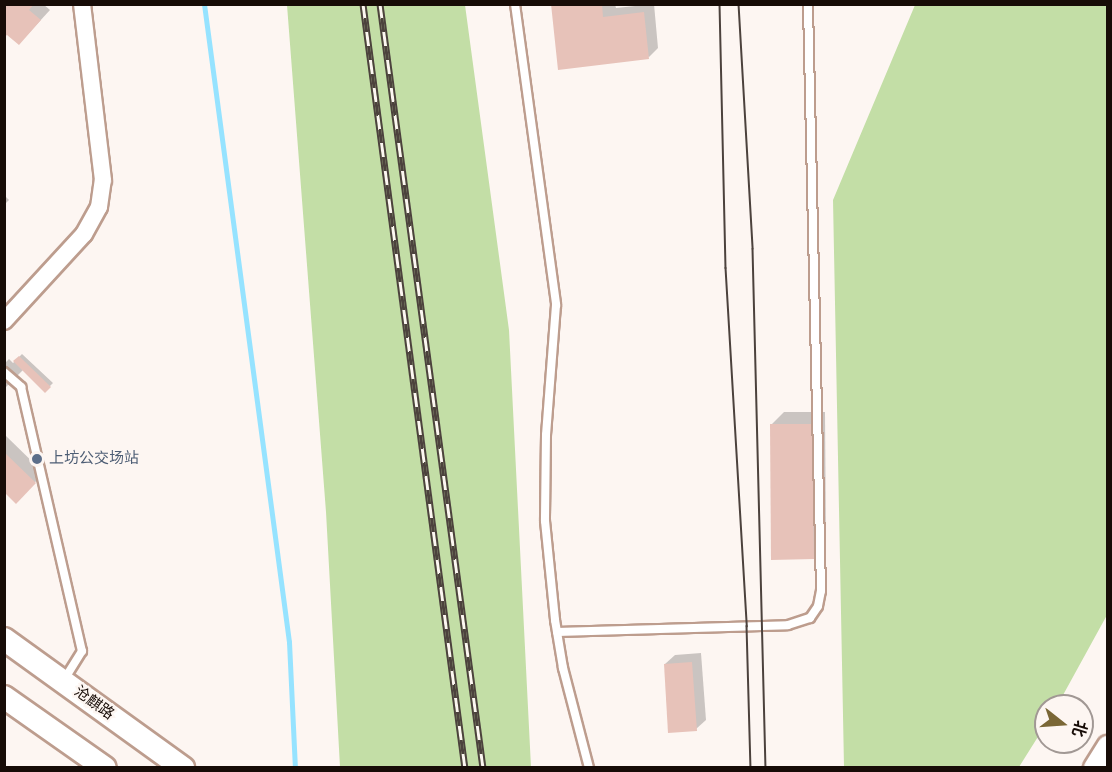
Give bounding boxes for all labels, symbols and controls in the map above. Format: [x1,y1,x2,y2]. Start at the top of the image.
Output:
place label: 上坊公交场站 [49,450,139,468]
marker: 上坊公交场站 [30,452,44,466]
street label: 沧麒路 [71,682,117,724]
north arrow [1034,694,1094,754]
text: 北 [1068,718,1091,739]

